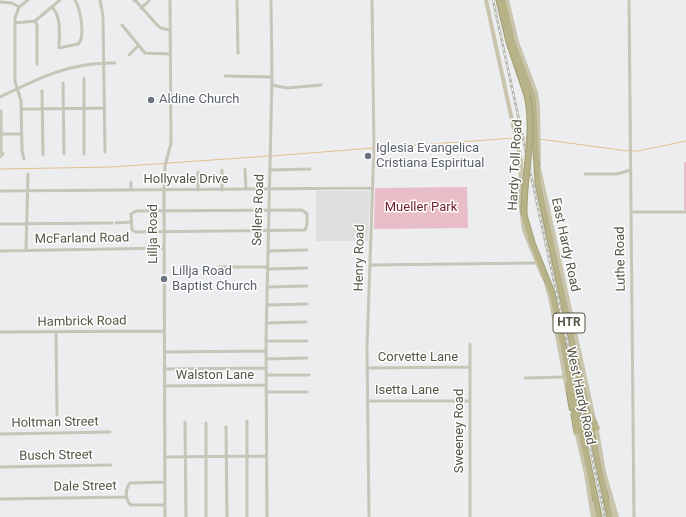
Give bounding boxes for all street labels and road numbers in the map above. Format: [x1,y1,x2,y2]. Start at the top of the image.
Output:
street label: Hardy Toll Road [506,119,526,211]
street label: Hollyvale Drive [144,172,228,188]
street label: Sellers Road [250,174,268,246]
street label: East Hardy Road [547,197,583,293]
street label: Lillja Road [146,204,162,264]
street label: Henry Road [352,224,368,292]
street label: Luthe Road [613,226,629,292]
street label: McFarland Road [35,230,129,248]
street label: Hambrick Road [37,313,127,331]
road number: HTR [553,313,585,333]
street label: West Hardy Road [562,346,598,446]
street label: Corvette Lane [378,350,458,366]
street label: Walston Lane [176,368,254,384]
street label: Isetta Lane [375,383,439,399]
street label: Sweeney Road [452,389,468,473]
street label: Holtman Street [11,414,99,432]
street label: Busch Street [19,448,93,464]
street label: Dale Street [53,479,117,495]

